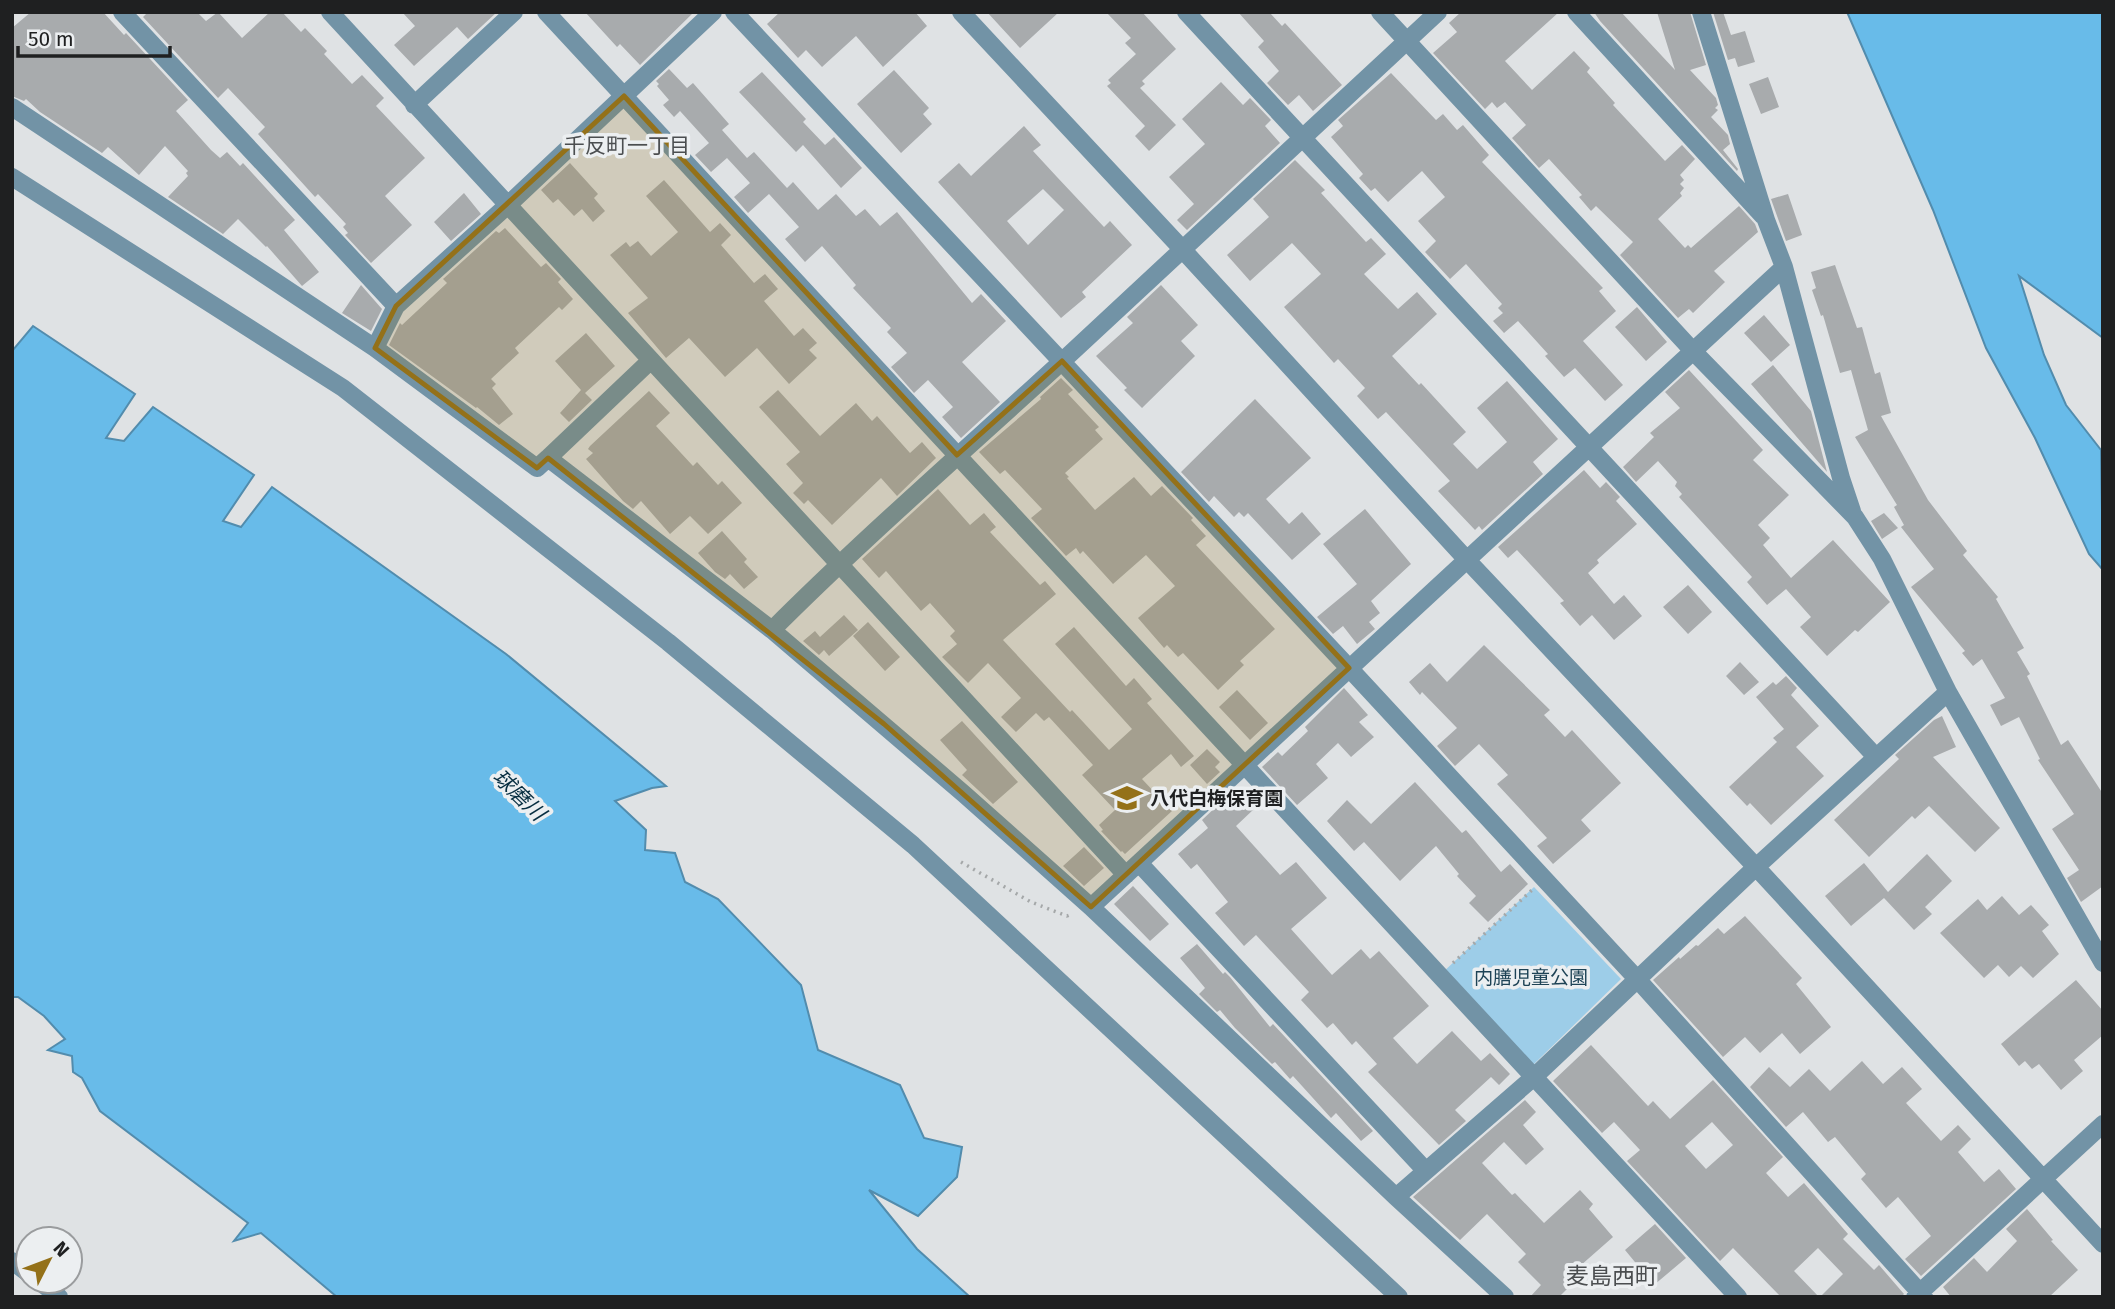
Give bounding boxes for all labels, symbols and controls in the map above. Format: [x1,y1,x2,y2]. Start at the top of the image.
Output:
scale bar [18,14,170,58]
text: 50 m [28,26,74,52]
district label: 千反町一丁目 [564,133,690,159]
water label: 球磨川 [487,764,552,828]
school or university icon: 八代白梅保育園 [1110,781,1144,815]
place label: 八代白梅保育園 [1150,787,1283,810]
park label: 内膳児童公園 [1474,966,1588,989]
north arrow [14,1225,84,1295]
text: N [48,1237,74,1261]
district label: 麦島西町 [1566,1262,1658,1290]

